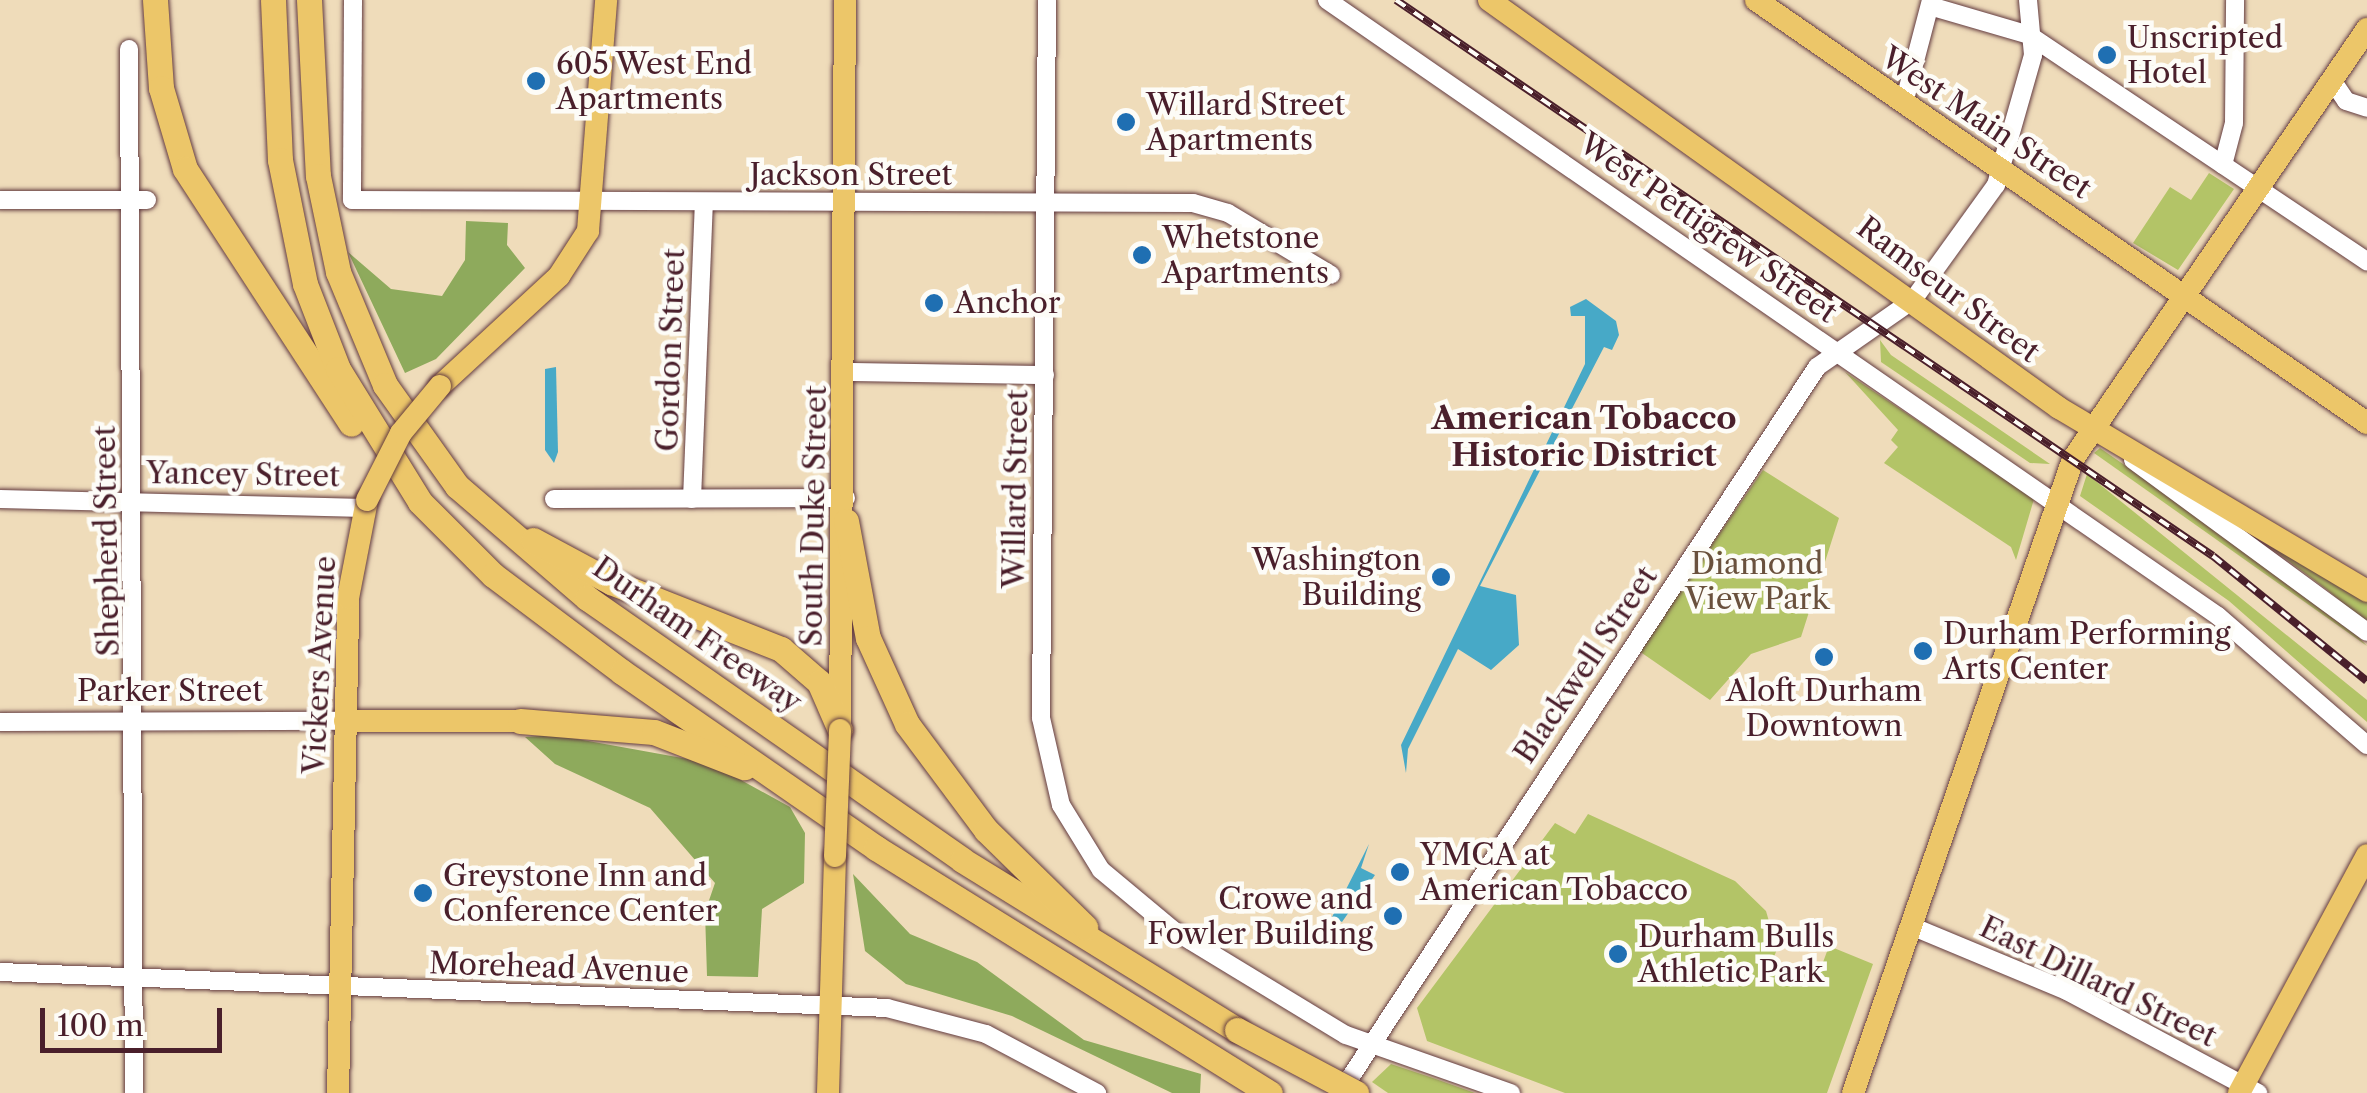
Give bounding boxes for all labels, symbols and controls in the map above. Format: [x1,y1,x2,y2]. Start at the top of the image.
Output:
place label: Unscripted Hotel [2127,20,2283,90]
street label: West Main Street [1874,39,2098,207]
marker: Unscripted Hotel [2096,44,2118,66]
place label: 605 West End Apartments [556,46,753,116]
marker: 605 West End Apartments [525,70,547,92]
place label: Willard Street Apartments [1146,87,1345,158]
marker: Willard Street Apartments [1115,111,1137,133]
street label: West Pettigrew Street [1572,125,1844,331]
street label: Jackson Street [750,157,952,193]
street label: Ramseur Street [1849,210,2047,370]
place label: Whetstone Apartments [1162,220,1329,290]
marker: Whetstone Apartments [1131,244,1153,266]
street label: Gordon Street [649,248,693,452]
place label: Anchor [954,285,1061,321]
marker: Anchor [923,292,945,314]
street label: South Duke Street [794,385,834,647]
street label: Willard Street [996,389,1036,589]
district label: American Tobacco Historic District [1431,400,1737,475]
street label: Shepherd Street [87,425,127,657]
street label: Yancey Street [145,455,341,495]
place label: Washington Building [1252,542,1421,612]
park label: Diamond View Park [1684,546,1830,616]
street label: Durham Freeway [586,550,808,720]
street label: Vickers Avenue [296,554,344,776]
street label: Blackwell Street [1507,560,1665,770]
marker: Washington Building [1430,566,1452,588]
place label: Durham Performing Arts Center [1943,616,2230,686]
marker: Durham Performing Arts Center [1912,640,1934,662]
marker: Aloft Durham Downtown [1813,646,1835,668]
street label: Parker Street [77,673,263,709]
place label: Aloft Durham Downtown [1726,673,1922,744]
place label: YMCA at American Tobacco [1420,837,1689,908]
place label: Greystone Inn and Conference Center [443,858,718,928]
marker: YMCA at American Tobacco [1389,861,1411,883]
place label: Crowe and Fowler Building [1147,881,1373,952]
marker: Greystone Inn and Conference Center [412,882,434,904]
marker: Crowe and Fowler Building [1382,905,1404,927]
street label: East Dillard Street [1974,909,2222,1055]
place label: Durham Bulls Athletic Park [1638,919,1834,990]
marker: Durham Bulls Athletic Park [1607,943,1629,965]
street label: Morehead Avenue [428,945,690,991]
scale bar [45,988,228,1050]
text: 100 m [57,1007,144,1044]

